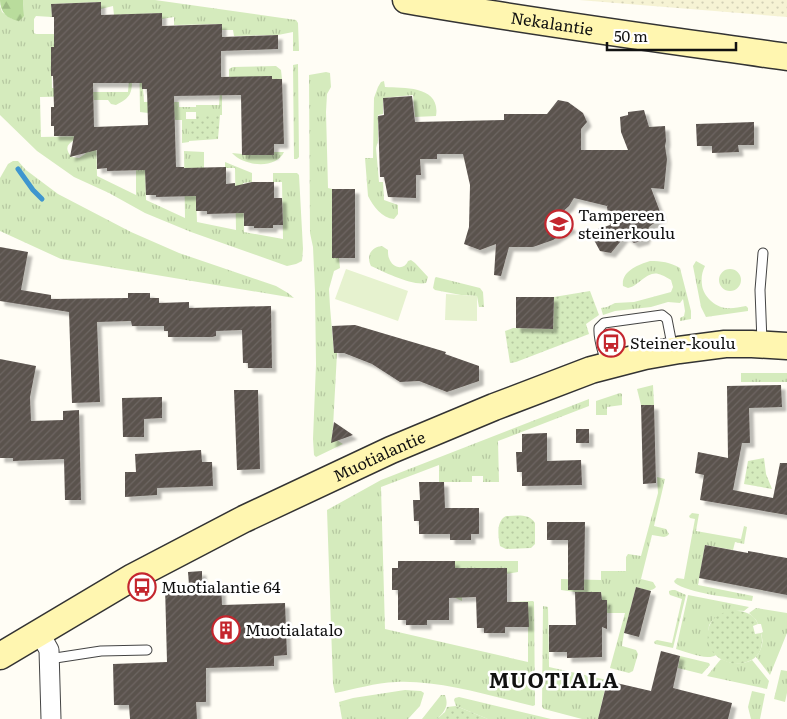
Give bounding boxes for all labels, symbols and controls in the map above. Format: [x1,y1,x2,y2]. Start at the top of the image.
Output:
street label: Nekalantie [509,4,595,40]
scale bar [607,20,736,52]
text: 50 m [614,24,648,47]
place label: Tampereen steinerkoulu [578,202,675,244]
school or university icon: Tampereen steinerkoulu [544,209,574,239]
bus stop icon: Steiner-koulu [596,328,626,358]
place label: Steiner-koulu [630,330,736,354]
street label: Muotialantie [329,424,429,487]
bus stop icon: Muotialantie 64 [127,572,157,602]
place label: Muotialantie 64 [161,574,281,598]
building icon: Muotialatalo [211,615,241,645]
place label: Muotialatalo [245,617,343,641]
district label: MUOTIALA [489,663,619,694]

